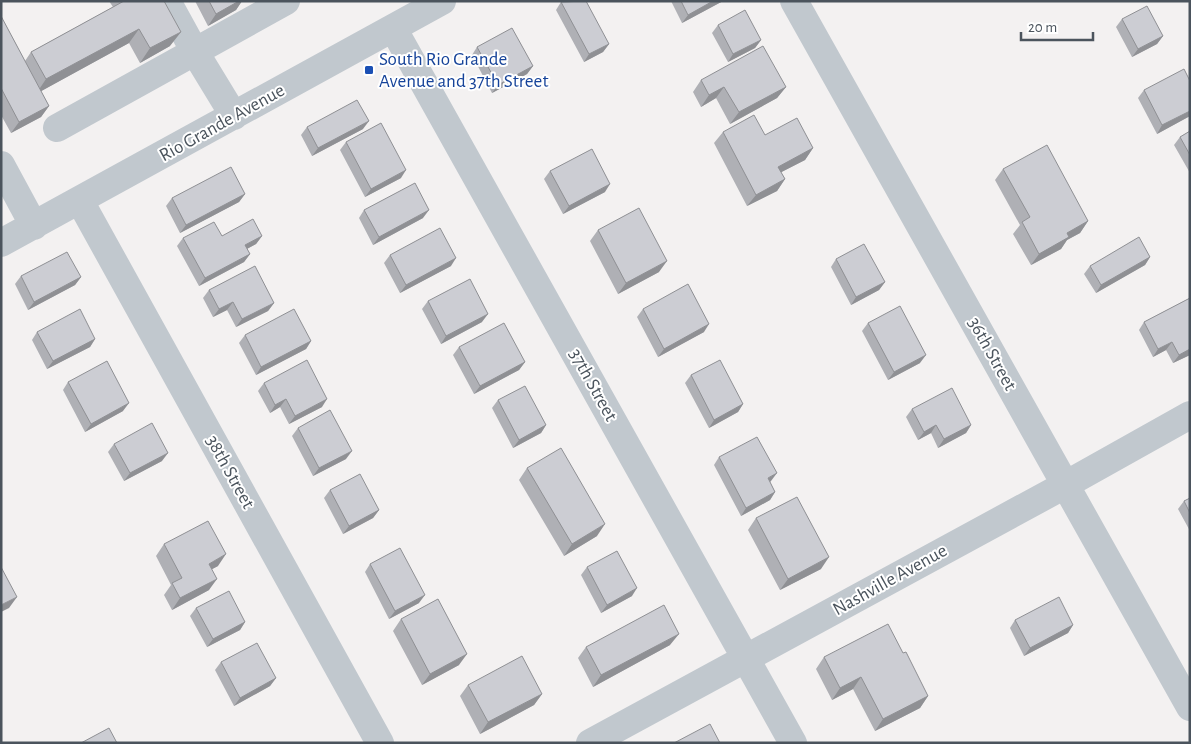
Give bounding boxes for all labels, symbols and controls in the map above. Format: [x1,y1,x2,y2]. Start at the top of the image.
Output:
scale bar [1021,10,1094,42]
text: 20 m [1028,20,1057,35]
place label: South Rio Grande Avenue and 37th Street [379,50,548,91]
marker: South Rio Grande Avenue and 37th Street [363,64,375,76]
street label: Rio Grande Avenue [156,81,288,165]
street label: 36th Street [964,314,1020,394]
street label: 37th Street [565,346,621,424]
street label: 38th Street [202,432,258,512]
street label: Nashville Avenue [830,541,950,619]

